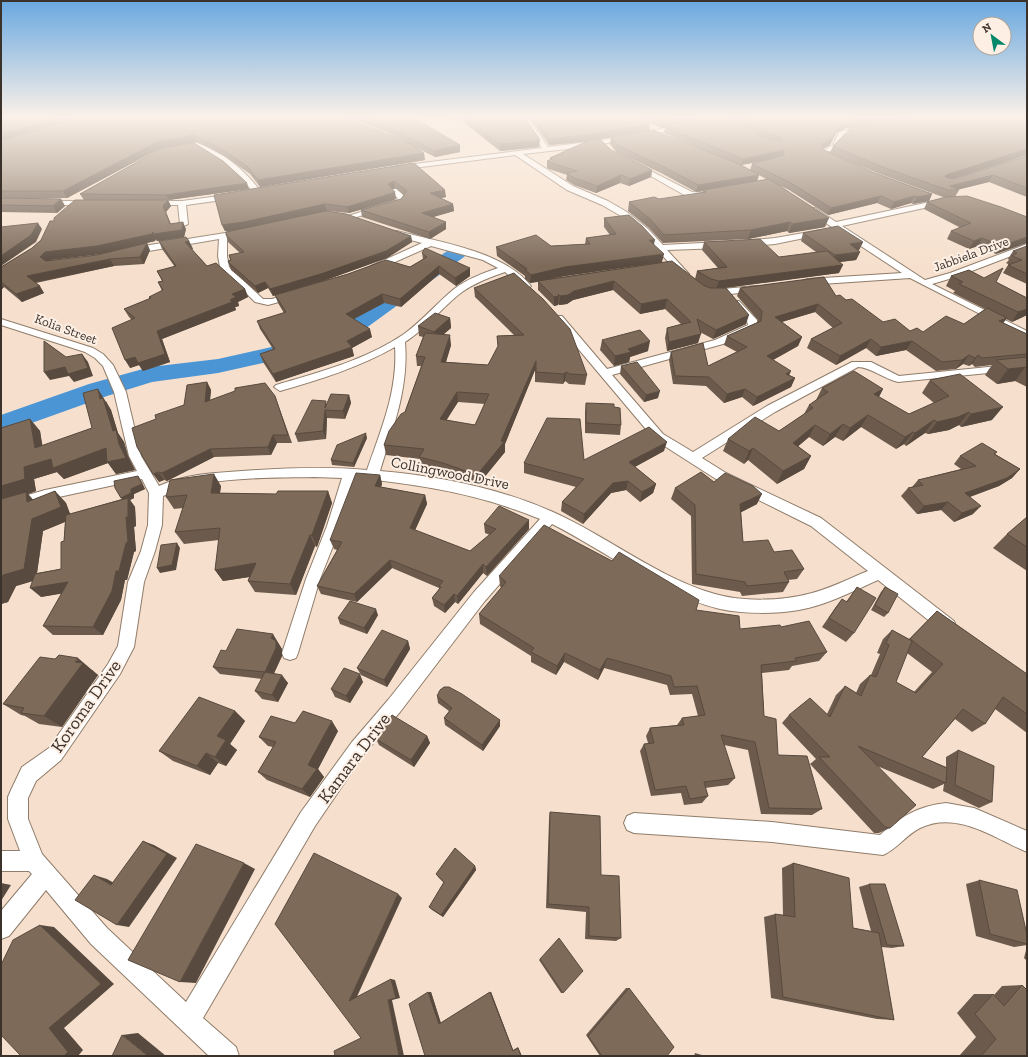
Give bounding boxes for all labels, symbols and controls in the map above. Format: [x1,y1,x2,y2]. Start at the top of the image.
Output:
north arrow [972,16,1012,56]
text: N [980,20,994,36]
street label: Jabbiela Drive [931,233,1011,275]
street label: Kolia Street [33,311,99,347]
street label: Collingwood Drive [389,453,511,493]
street label: Koroma Drive [46,655,126,757]
street label: Kamara Drive [313,709,395,807]

